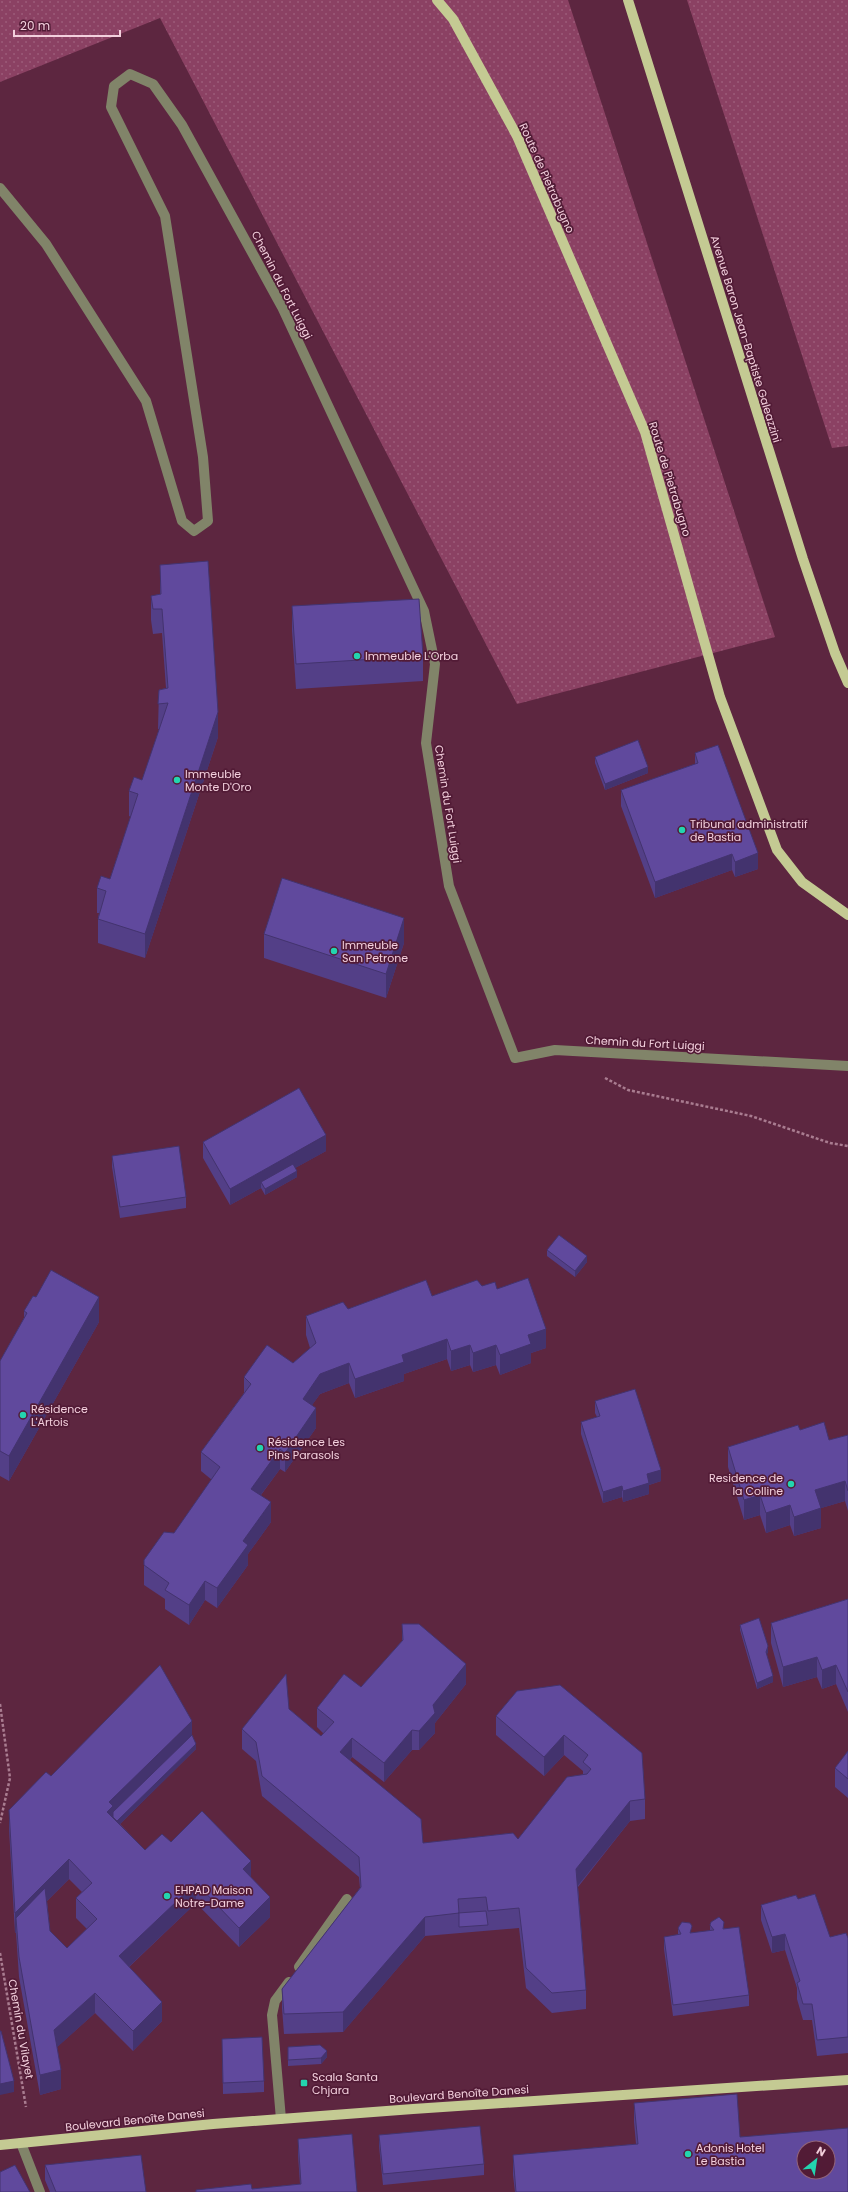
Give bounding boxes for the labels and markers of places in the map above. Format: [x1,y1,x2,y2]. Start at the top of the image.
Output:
place label: Immeuble L'Orba [365,648,458,664]
marker: Immeuble L'Orba [352,651,362,661]
place label: Immeuble Monte D'Oro [185,766,252,795]
marker: Immeuble Monte D'Oro [172,775,182,785]
place label: Tribunal administratif de Bastia [690,816,808,845]
marker: Tribunal administratif de Bastia [677,825,687,835]
place label: Immeuble San Petrone [342,937,408,966]
marker: Immeuble San Petrone [329,946,339,956]
place label: Résidence L'Artois [31,1401,88,1430]
marker: Résidence L'Artois [18,1410,28,1420]
place label: Résidence Les Pins Parasols [268,1434,345,1463]
marker: Résidence Les Pins Parasols [255,1443,265,1453]
place label: Residence de la Colline [709,1470,783,1499]
marker: Residence de la Colline [786,1479,796,1489]
place label: EHPAD Maison Notre-Dame [175,1882,252,1911]
marker: EHPAD Maison Notre-Dame [162,1891,172,1901]
place label: Scala Santa Chjara [312,2069,378,2098]
marker: Scala Santa Chjara [299,2078,309,2088]
place label: Adonis Hotel Le Bastia [696,2140,765,2169]
marker: Adonis Hotel Le Bastia [683,2149,693,2159]

